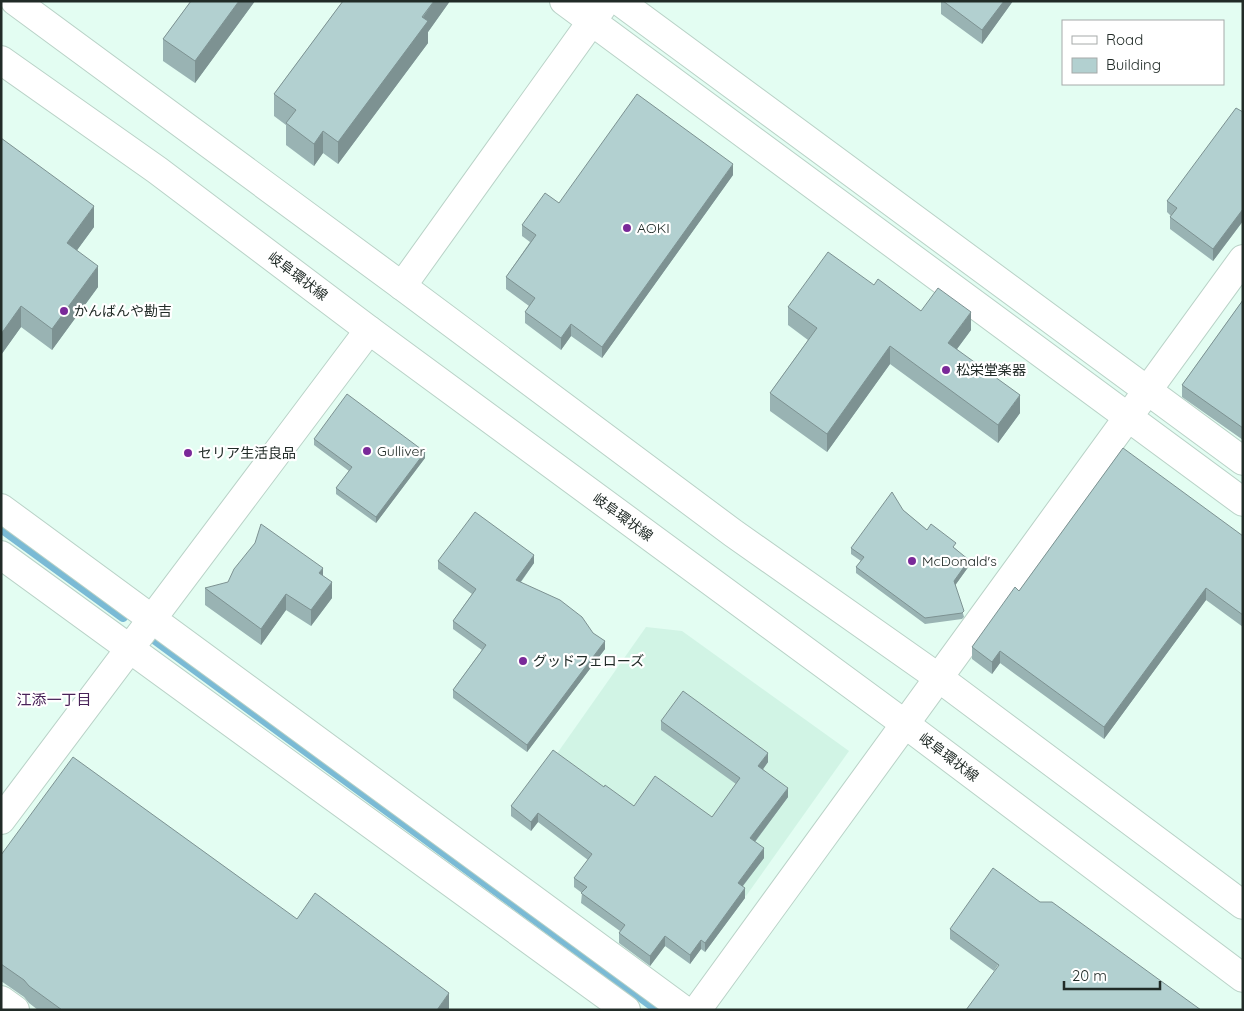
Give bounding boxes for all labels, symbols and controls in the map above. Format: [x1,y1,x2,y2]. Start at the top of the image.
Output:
legend [1062,20,1224,85]
text: Road [1106,30,1143,49]
text: Building [1106,55,1161,74]
place label: AOKI [637,219,670,237]
marker: AOKI [621,222,633,234]
street label: 岐阜環状線 [265,248,331,304]
place label: かんばんや勘吉 [74,302,172,320]
marker: かんばんや勘吉 [58,305,70,317]
place label: 松栄堂楽器 [956,361,1026,379]
marker: 松栄堂楽器 [940,364,952,376]
place label: Gulliver [377,442,425,460]
place label: セリア生活良品 [198,444,296,462]
marker: Gulliver [361,445,373,457]
marker: セリア生活良品 [182,447,194,459]
street label: 岐阜環状線 [589,489,657,545]
place label: McDonald's [922,552,997,570]
marker: McDonald's [906,555,918,567]
place label: グッドフェローズ [533,652,644,670]
marker: グッドフェローズ [517,655,529,667]
district label: 江添一丁目 [16,690,92,709]
street label: 岐阜環状線 [916,729,982,785]
scale bar [1064,958,1160,990]
text: 20 m [1072,966,1107,985]

